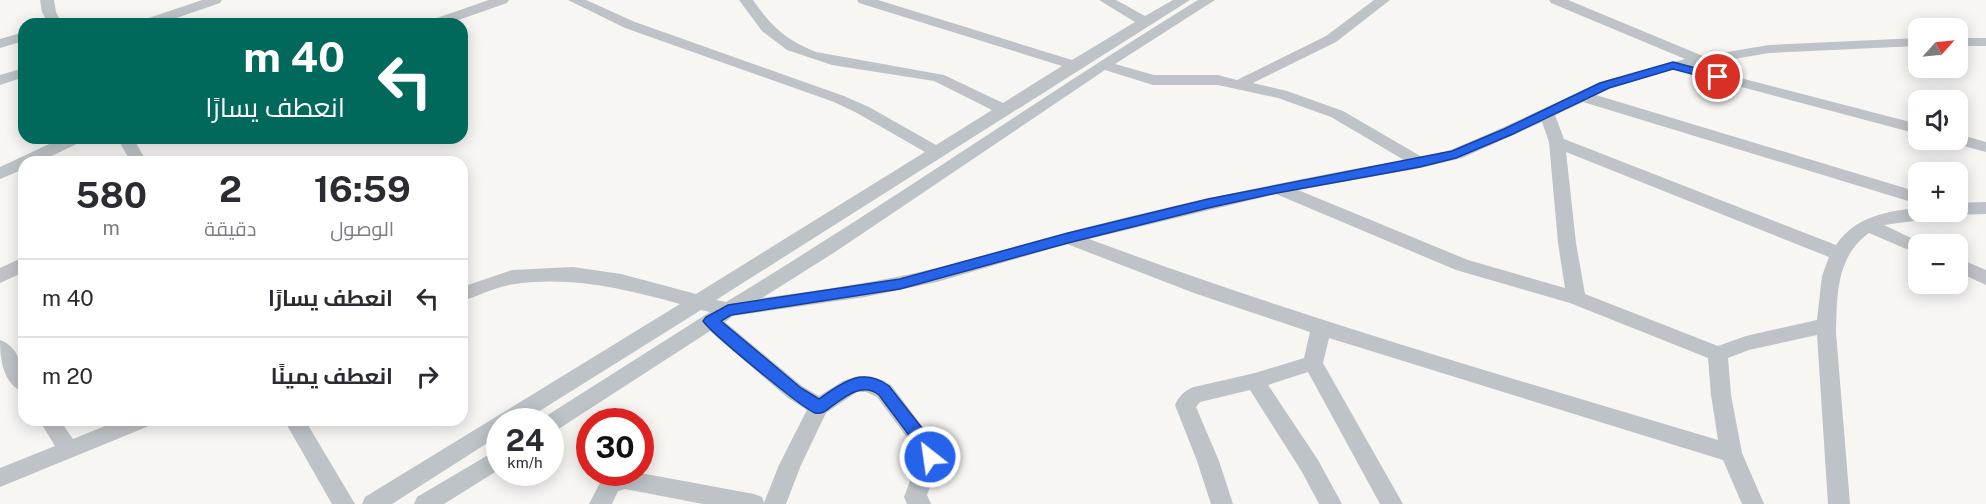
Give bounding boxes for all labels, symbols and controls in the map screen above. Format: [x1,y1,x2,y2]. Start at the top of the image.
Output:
north arrow [1908,18,1968,78]
map controls [1908,18,1968,294]
text: 40 m [243,32,345,81]
icon: left [366,42,444,120]
pin [1692,51,1743,102]
icon: arrive [1701,60,1734,93]
button: sound [1908,90,1968,150]
text: انعطف يسارًا [205,91,345,123]
button: + [1908,162,1968,222]
text: 2 [219,168,242,210]
text: 16:59 [314,168,411,210]
text: 580 [75,174,147,216]
text: m [102,216,120,240]
text: دقيقة [204,217,256,241]
text: الوصول [330,217,394,241]
button: − [1908,234,1968,294]
icon: left [411,282,444,315]
text: 40 m [42,285,94,311]
text: انعطف يسارًا [268,285,393,311]
icon: right [411,360,444,393]
text: 20 m [42,363,93,389]
text: انعطف يمينًا [271,363,393,389]
speed limit sign: 30 [576,408,654,486]
text: 24 [506,422,544,458]
position arrow [898,425,962,489]
text: km/h [507,454,543,471]

